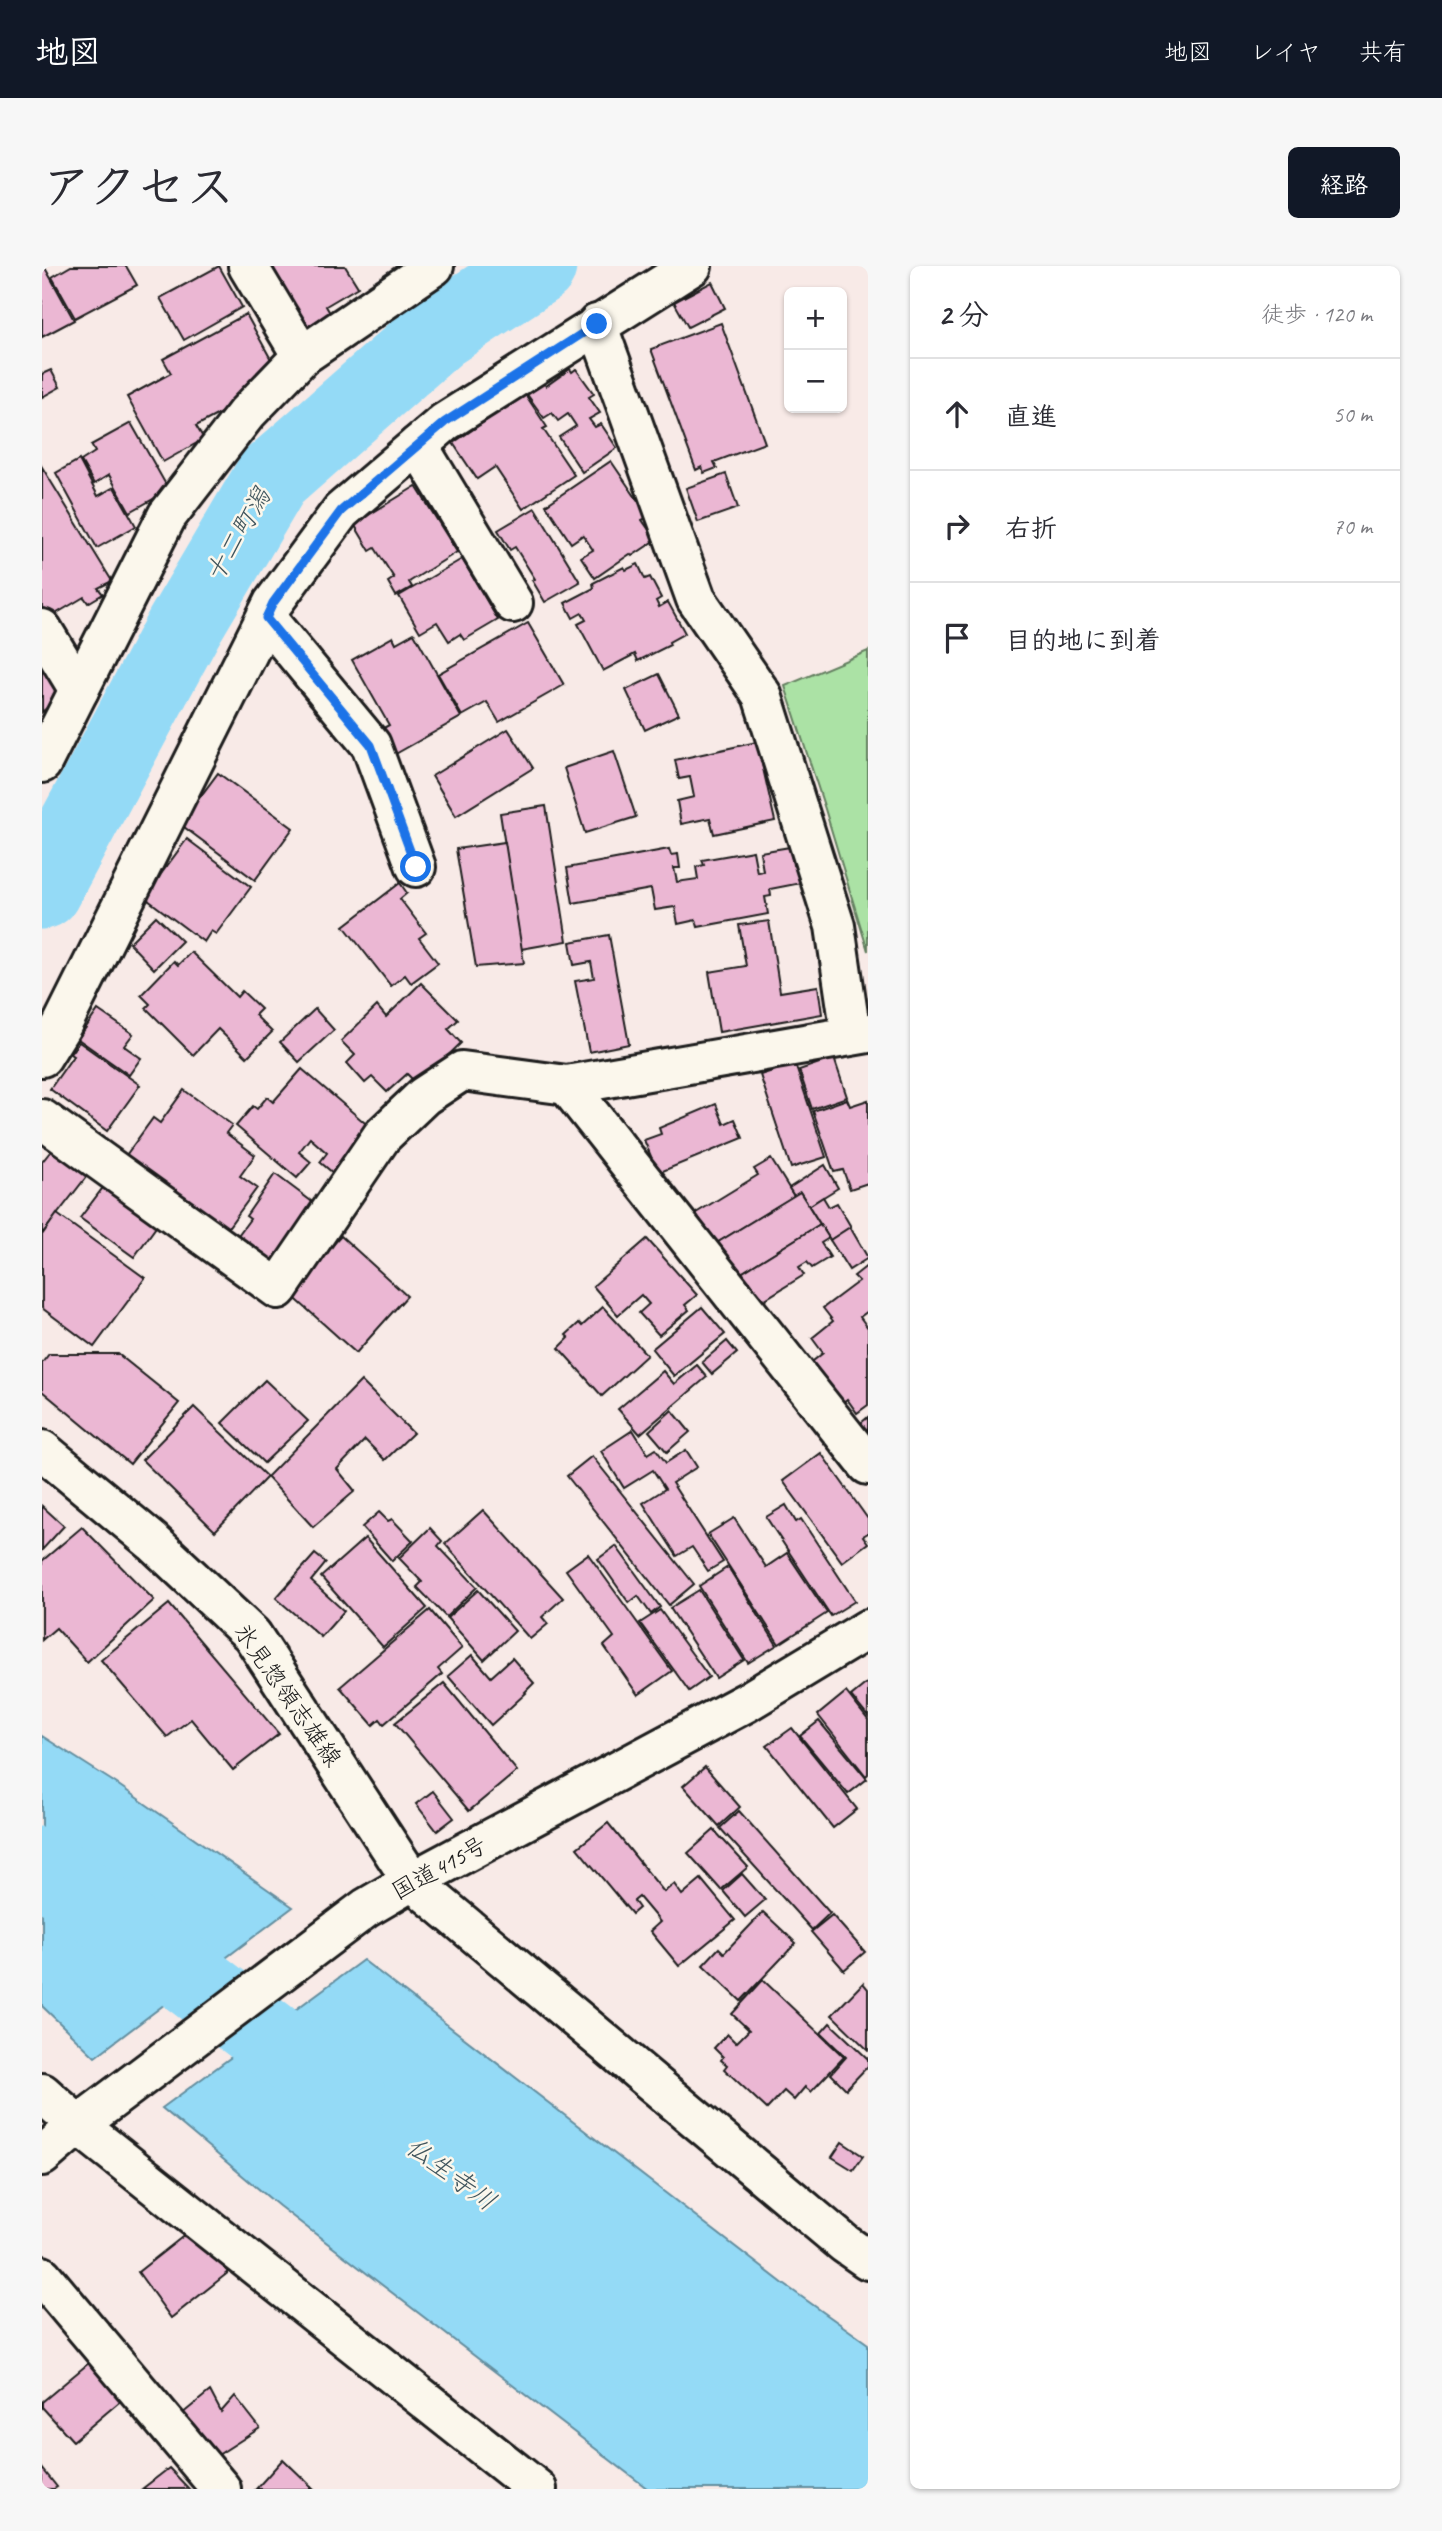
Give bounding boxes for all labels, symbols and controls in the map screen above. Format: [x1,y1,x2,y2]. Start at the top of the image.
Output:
text: 地図 [35,31,101,73]
text: 地図 [1164,37,1212,67]
text: レイヤ [1250,37,1321,67]
text: 共有 [1359,37,1407,67]
button: 経路 [1288,147,1400,218]
text: アクセス [42,156,235,218]
map controls [784,287,847,413]
button: + [784,287,847,350]
text: 2 分 [938,296,989,334]
text: 徒歩 · 120 m [1261,300,1372,329]
route end [581,308,612,339]
button: − [784,350,847,413]
icon: ahead [938,395,976,433]
text: 直進 [1005,400,1057,433]
text: 50 m [1333,400,1372,429]
water label: 十二町潟 [198,481,279,588]
icon: right [938,507,976,545]
text: 右折 [1005,512,1057,545]
text: 70 m [1333,512,1372,541]
icon: arrive [938,619,976,657]
text: 目的地に到着 [1005,624,1161,657]
route start [400,851,431,882]
street label: 氷見惣領志雄線 [228,1618,348,1772]
street label: 国道415号 [386,1830,492,1906]
water label: 仏生寺川 [399,2130,503,2218]

